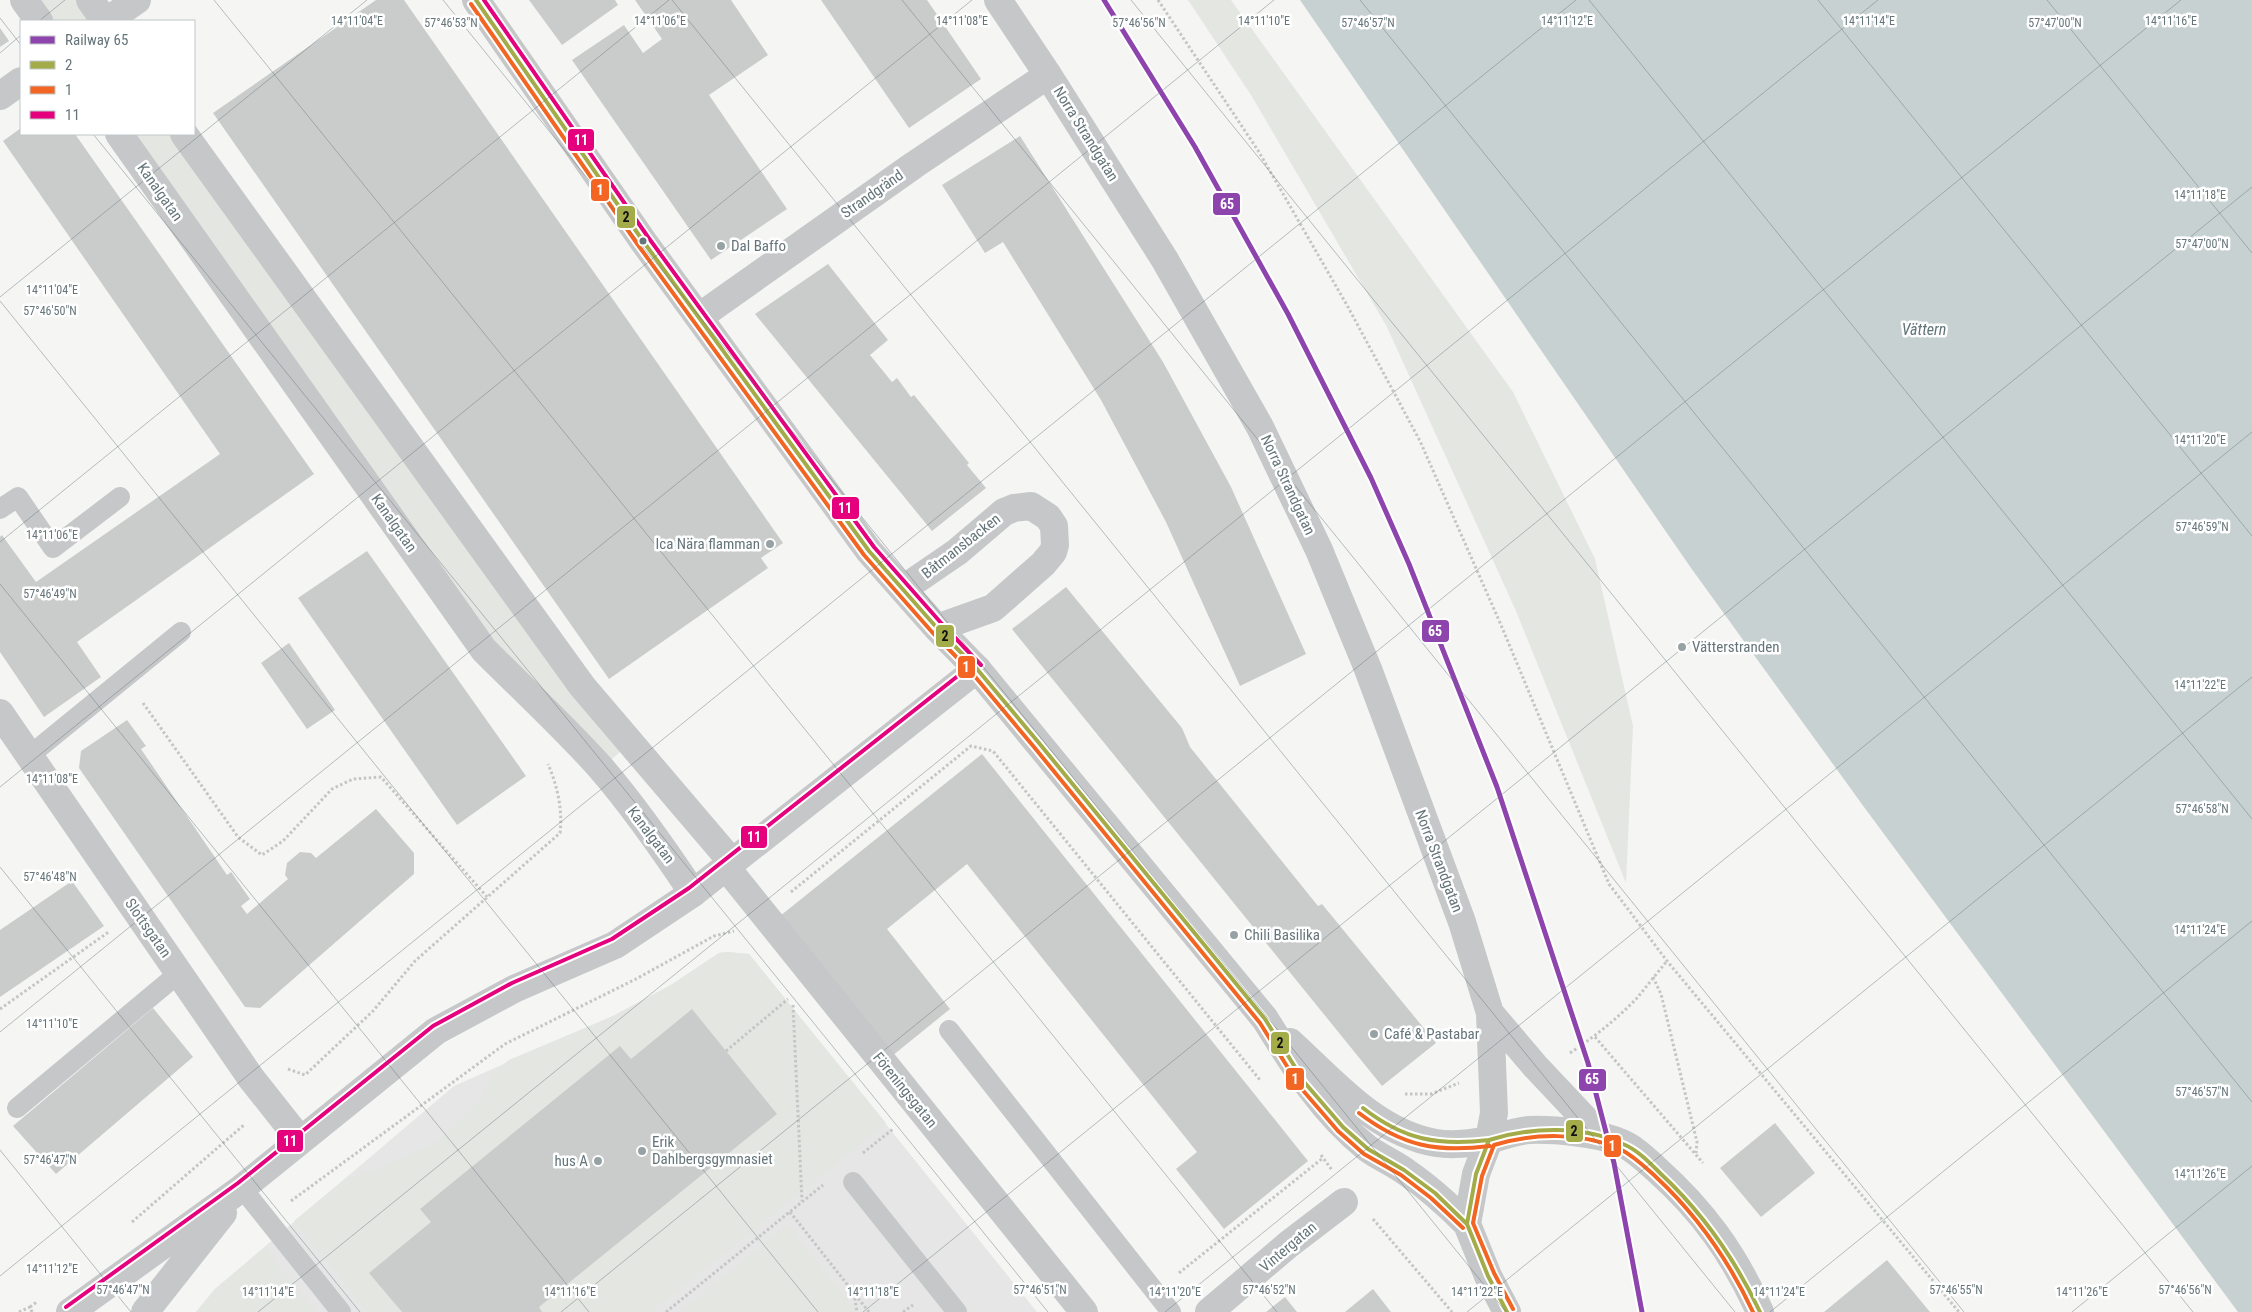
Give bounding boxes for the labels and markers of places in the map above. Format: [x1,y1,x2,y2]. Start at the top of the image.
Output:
unlabelled marker [638,236,648,246]
place label: Dal Baffo [731,237,786,255]
marker: Dal Baffo [715,240,727,252]
place label: Ica Nära flamman [656,535,760,553]
marker: Ica Nära flamman [764,538,776,550]
place label: Vätterstranden [1692,638,1779,656]
marker: Vätterstranden [1676,641,1688,653]
place label: Chili Basilika [1244,926,1320,944]
marker: Chili Basilika [1228,929,1240,941]
place label: Café & Pastabar [1384,1025,1480,1043]
marker: Café & Pastabar [1368,1028,1380,1040]
place label: Erik Dahlbergsgymnasiet [652,1133,773,1168]
marker: Erik Dahlbergsgymnasiet [636,1145,648,1157]
place label: hus A [555,1152,588,1170]
marker: hus A [592,1155,604,1167]

